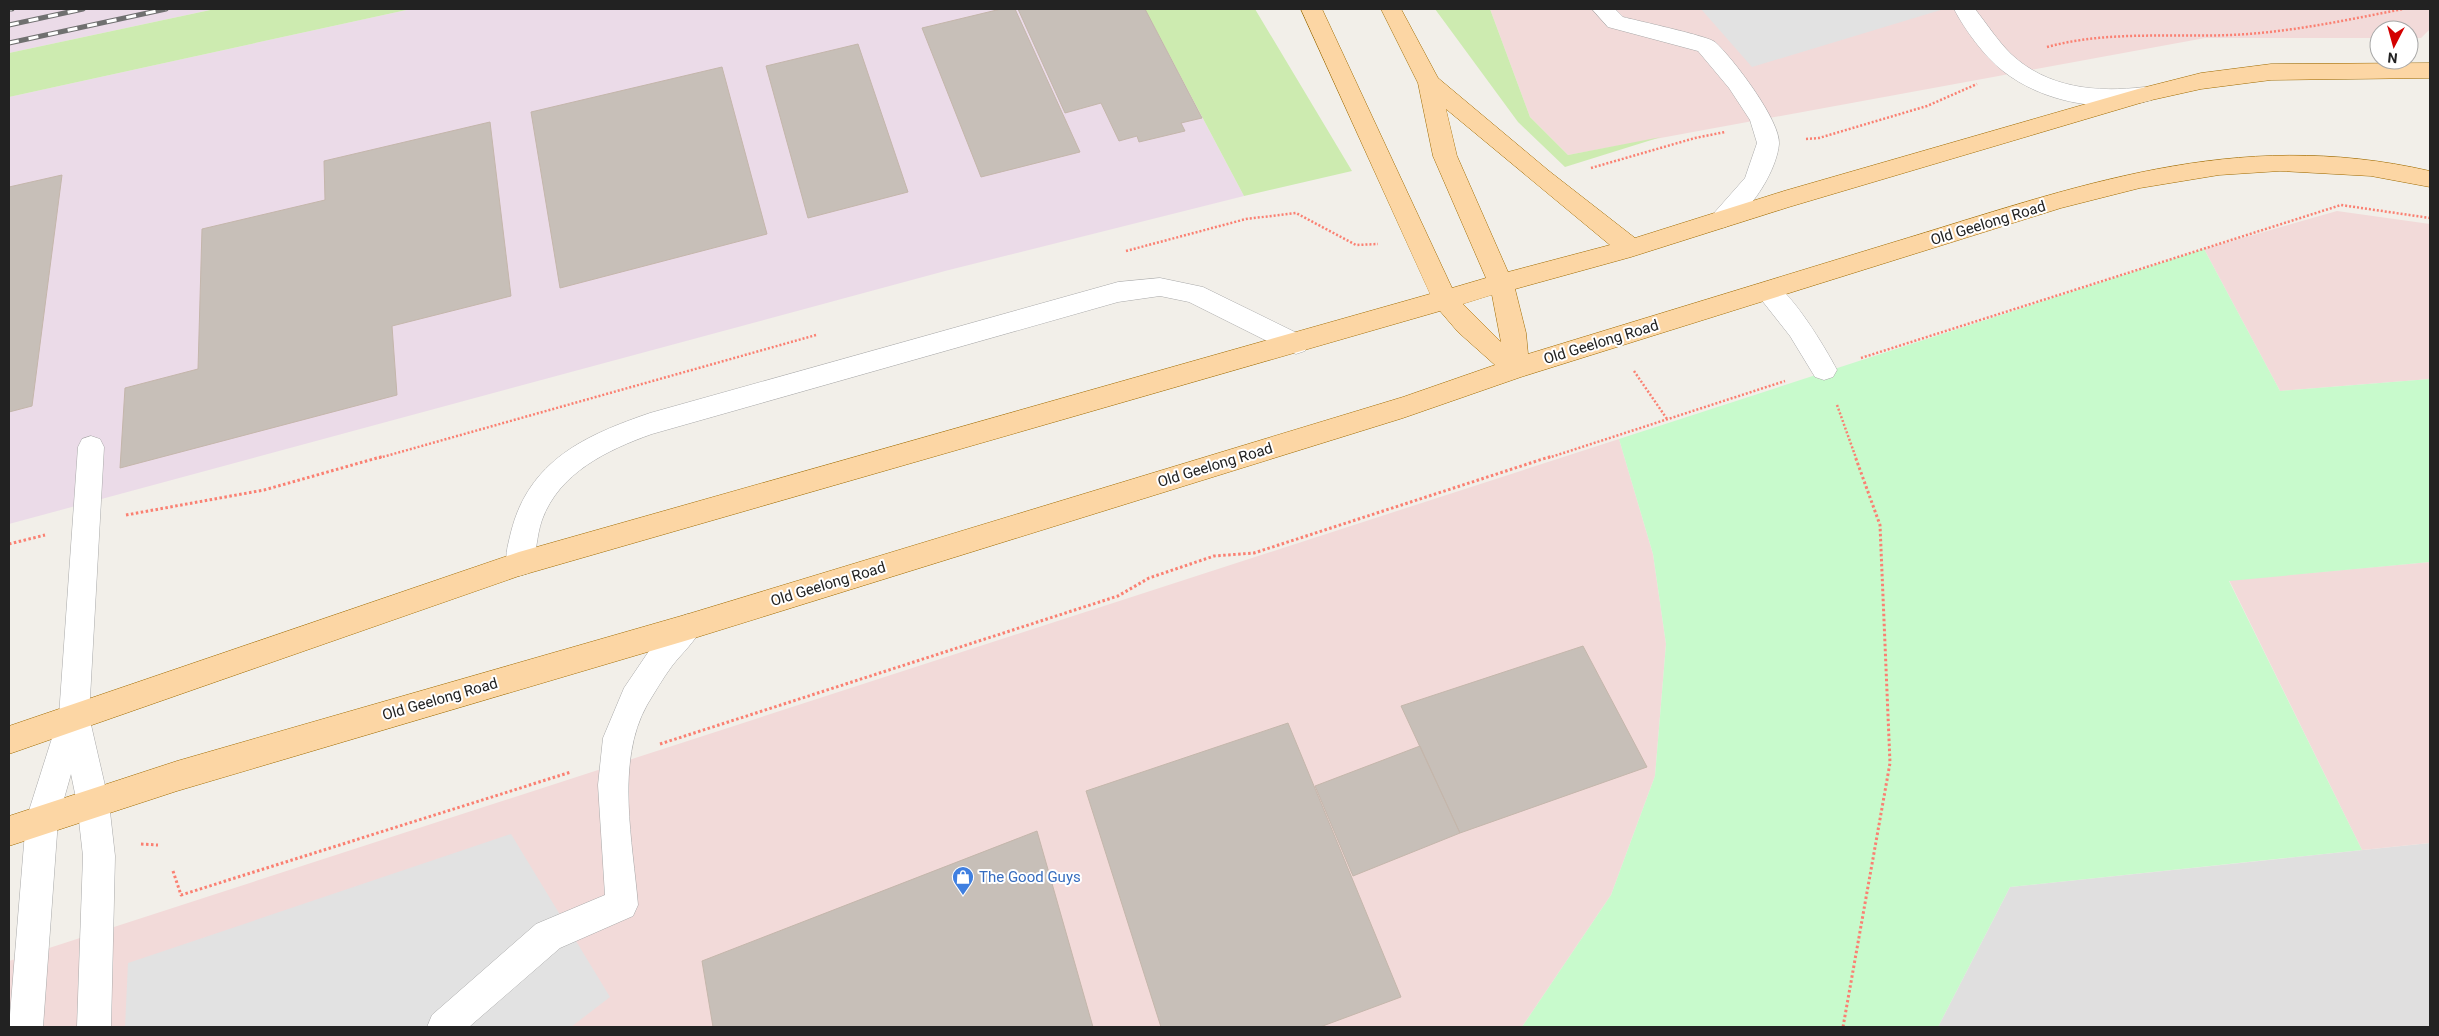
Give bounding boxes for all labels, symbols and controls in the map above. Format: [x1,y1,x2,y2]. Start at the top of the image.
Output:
north arrow [2369,20,2419,70]
text: N [2387,49,2398,66]
street label: Old Geelong Road [1928,197,2048,249]
street label: Old Geelong Road [1541,316,1661,368]
street label: Old Geelong Road [1155,439,1275,491]
street label: Old Geelong Road [768,558,888,610]
street label: Old Geelong Road [380,674,500,724]
shop icon: The Good Guys [951,865,975,896]
place label: The Good Guys [979,868,1081,886]

